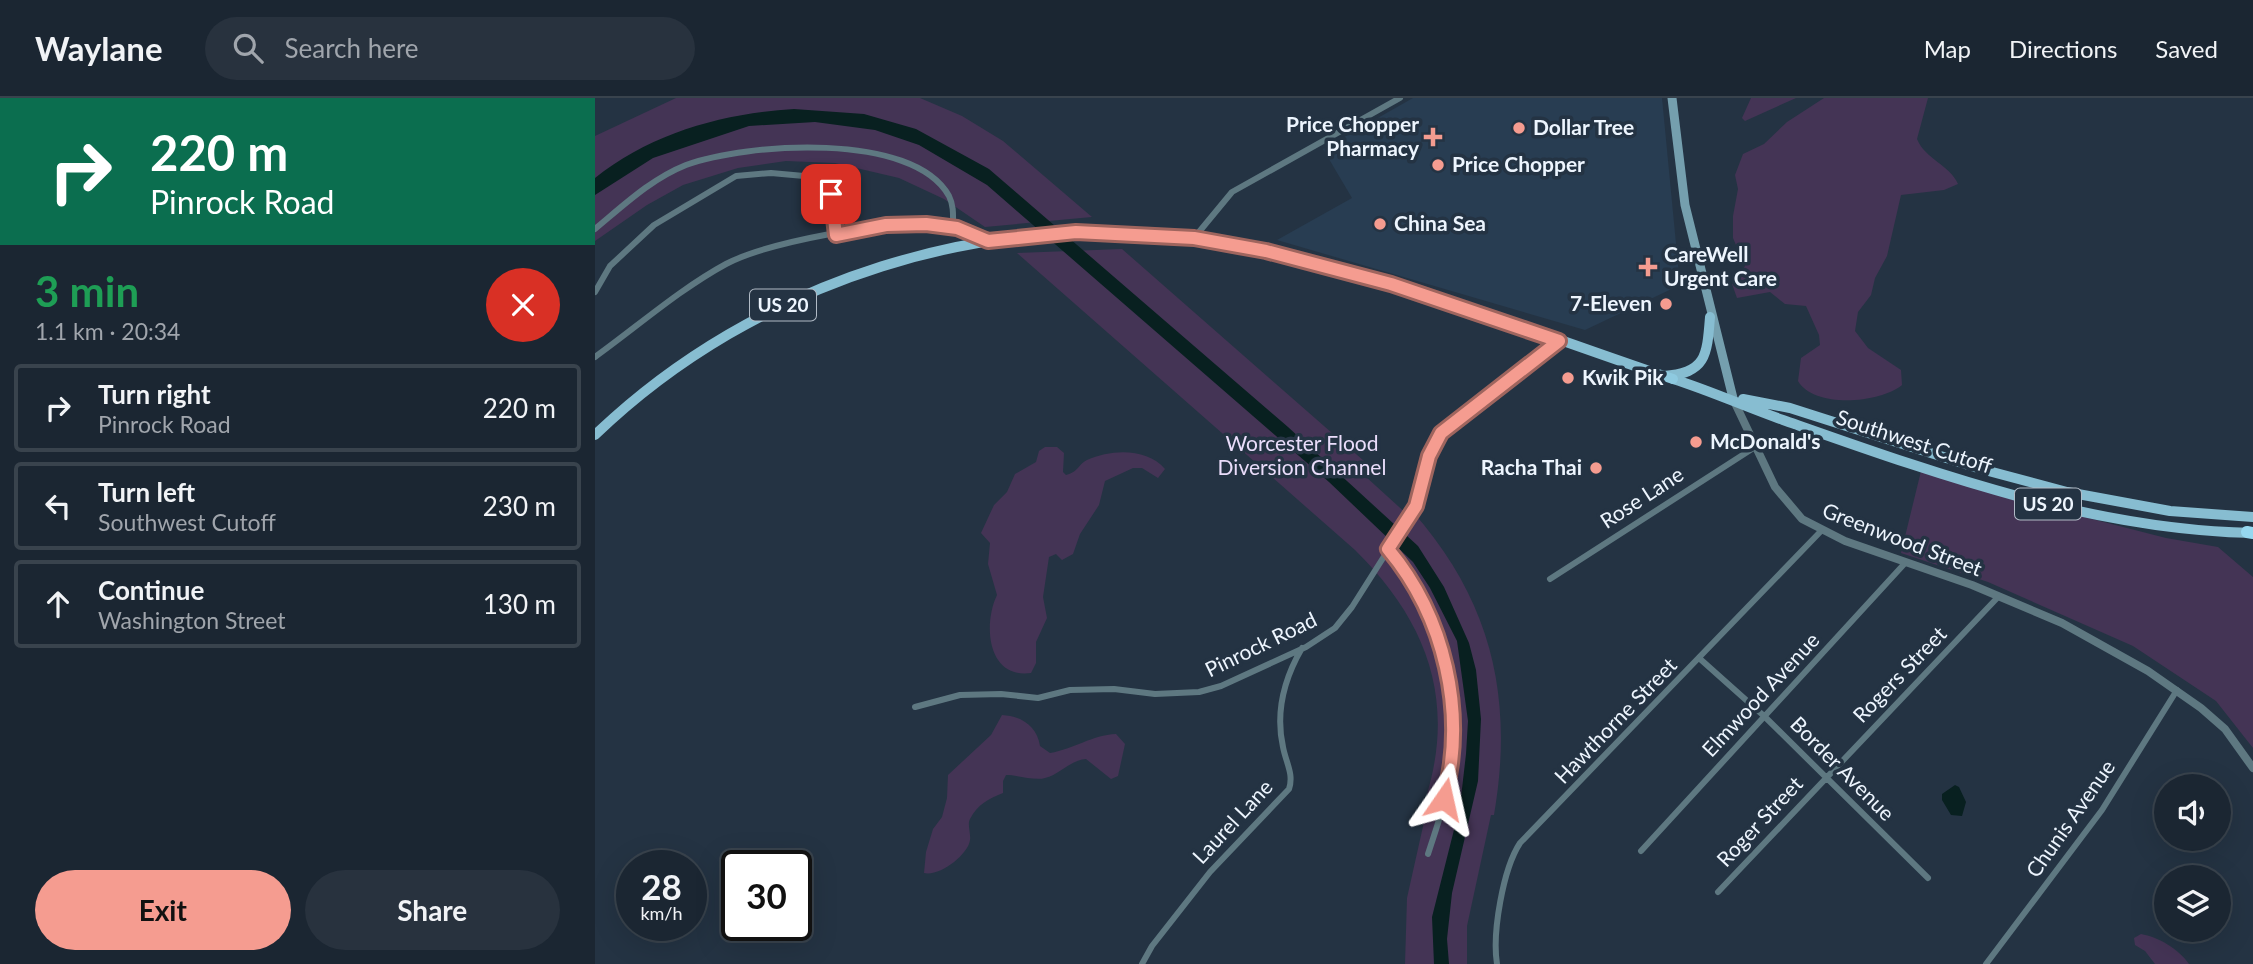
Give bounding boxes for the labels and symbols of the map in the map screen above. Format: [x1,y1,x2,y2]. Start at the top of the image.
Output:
place label: Price Chopper Pharmacy [1286,111,1420,160]
place label: Dollar Tree [1533,114,1634,139]
marker: Dollar Tree [1511,120,1527,136]
marker: Price Chopper Pharmacy [1425,129,1441,145]
place label: Price Chopper [1452,151,1585,176]
marker: Price Chopper [1430,157,1446,173]
pin [801,164,861,224]
place label: China Sea [1394,210,1486,235]
marker: China Sea [1372,216,1388,232]
place label: CareWell Urgent Care [1664,241,1777,290]
marker: CareWell Urgent Care [1638,257,1658,277]
road number: US 20 [750,290,816,321]
place label: 7-Eleven [1570,290,1652,315]
marker: 7-Eleven [1658,296,1674,312]
place label: Kwik Pik [1582,364,1664,389]
marker: Kwik Pik [1560,370,1576,386]
street label: Southwest Cutoff [1833,404,1996,478]
place label: McDonald's [1710,428,1821,453]
park label: Worcester Flood Diversion Channel [1218,430,1386,479]
marker: McDonald's [1688,434,1704,450]
place label: Racha Thai [1481,454,1582,479]
marker: Racha Thai [1588,460,1604,476]
street label: Rose Lane [1595,461,1687,533]
road number: US 20 [2015,488,2081,520]
street label: Greenwood Street [1819,497,1986,581]
street label: Pinrock Road [1200,606,1320,681]
street label: Rogers Street [1847,621,1951,727]
street label: Elmwood Avenue [1696,627,1824,761]
street label: Hawthorne Street [1549,652,1681,788]
street label: Border Avenue [1786,711,1900,825]
street label: Chunis Avenue [2020,755,2119,882]
position arrow [1407,762,1481,836]
street label: Roger Street [1711,770,1807,871]
street label: Laurel Lane [1187,774,1277,868]
speed limit sign: 30 [721,850,812,941]

